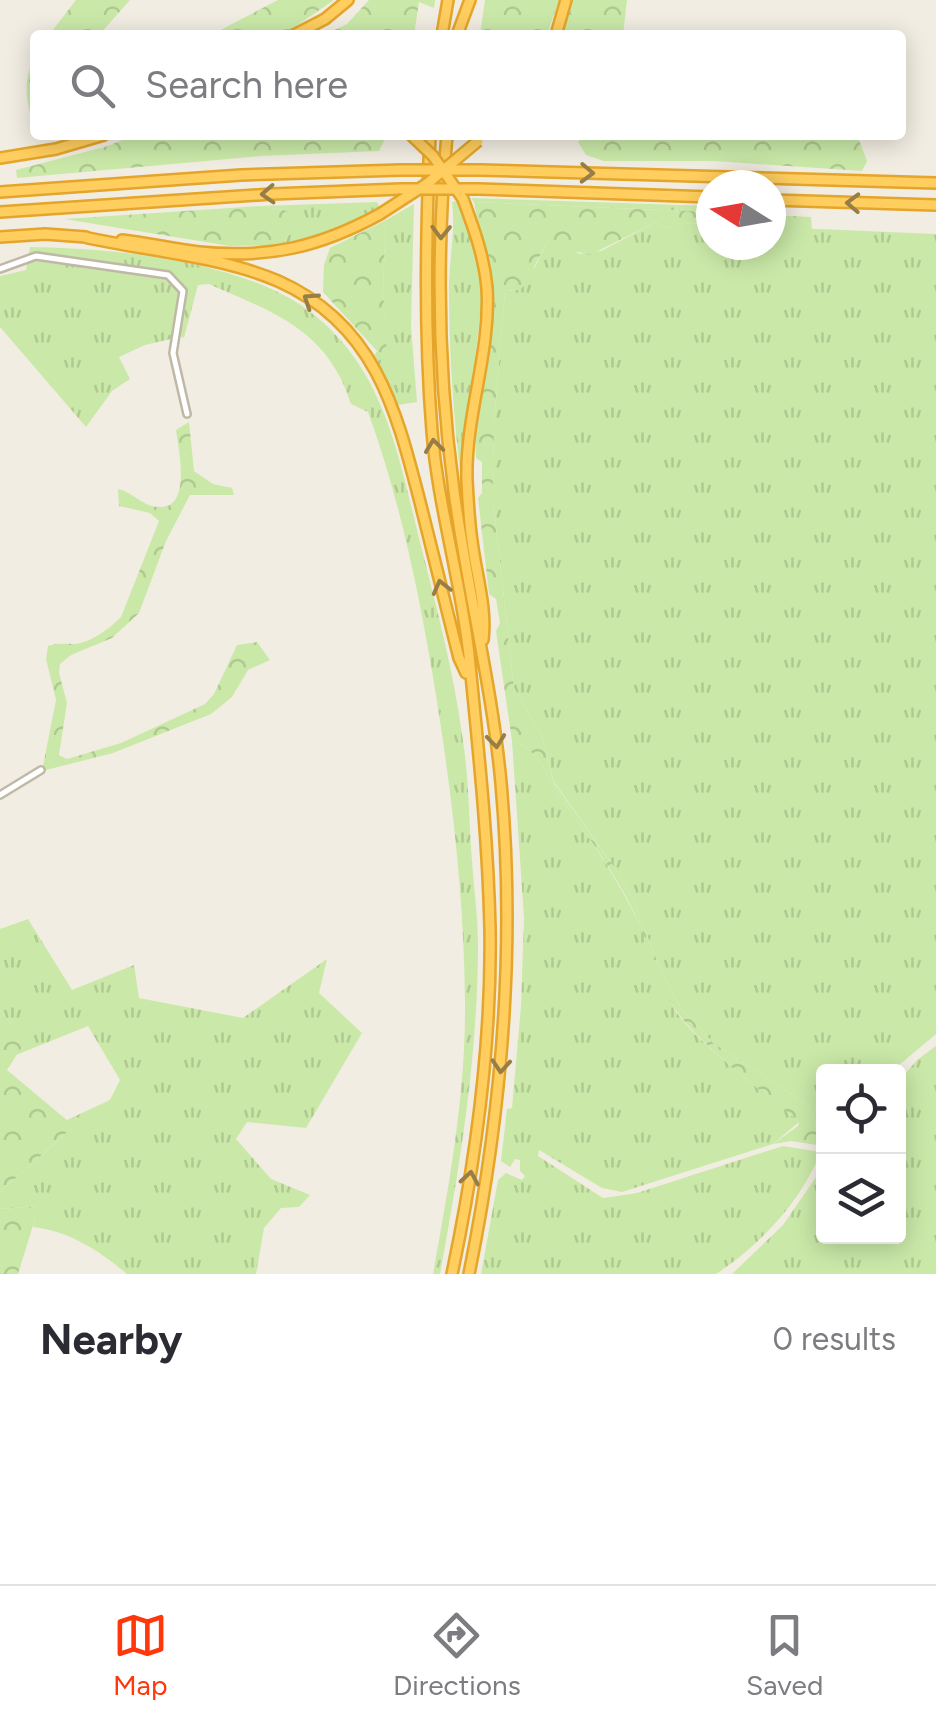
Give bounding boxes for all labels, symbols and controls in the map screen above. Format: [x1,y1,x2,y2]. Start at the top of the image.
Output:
search box [30,30,906,140]
icon: search [65,58,120,113]
text: Search here [145,62,348,108]
one-way arrow [579,163,595,184]
north arrow [696,170,786,260]
one-way arrow [260,183,276,204]
one-way arrow [845,192,861,213]
one-way arrow [430,226,452,241]
one-way arrow [303,293,321,312]
one-way arrow [424,438,445,454]
one-way arrow [432,579,453,596]
one-way arrow [485,734,507,750]
one-way arrow [490,1058,512,1074]
map controls [816,1064,906,1244]
button: locate [816,1064,906,1154]
button: layers [816,1154,906,1244]
one-way arrow [459,1170,480,1186]
text: Nearby [40,1314,182,1365]
text: 0 results [772,1320,896,1358]
tab: Map [113,1608,168,1702]
tab: Directions [393,1608,521,1702]
tab: Saved [746,1608,823,1702]

